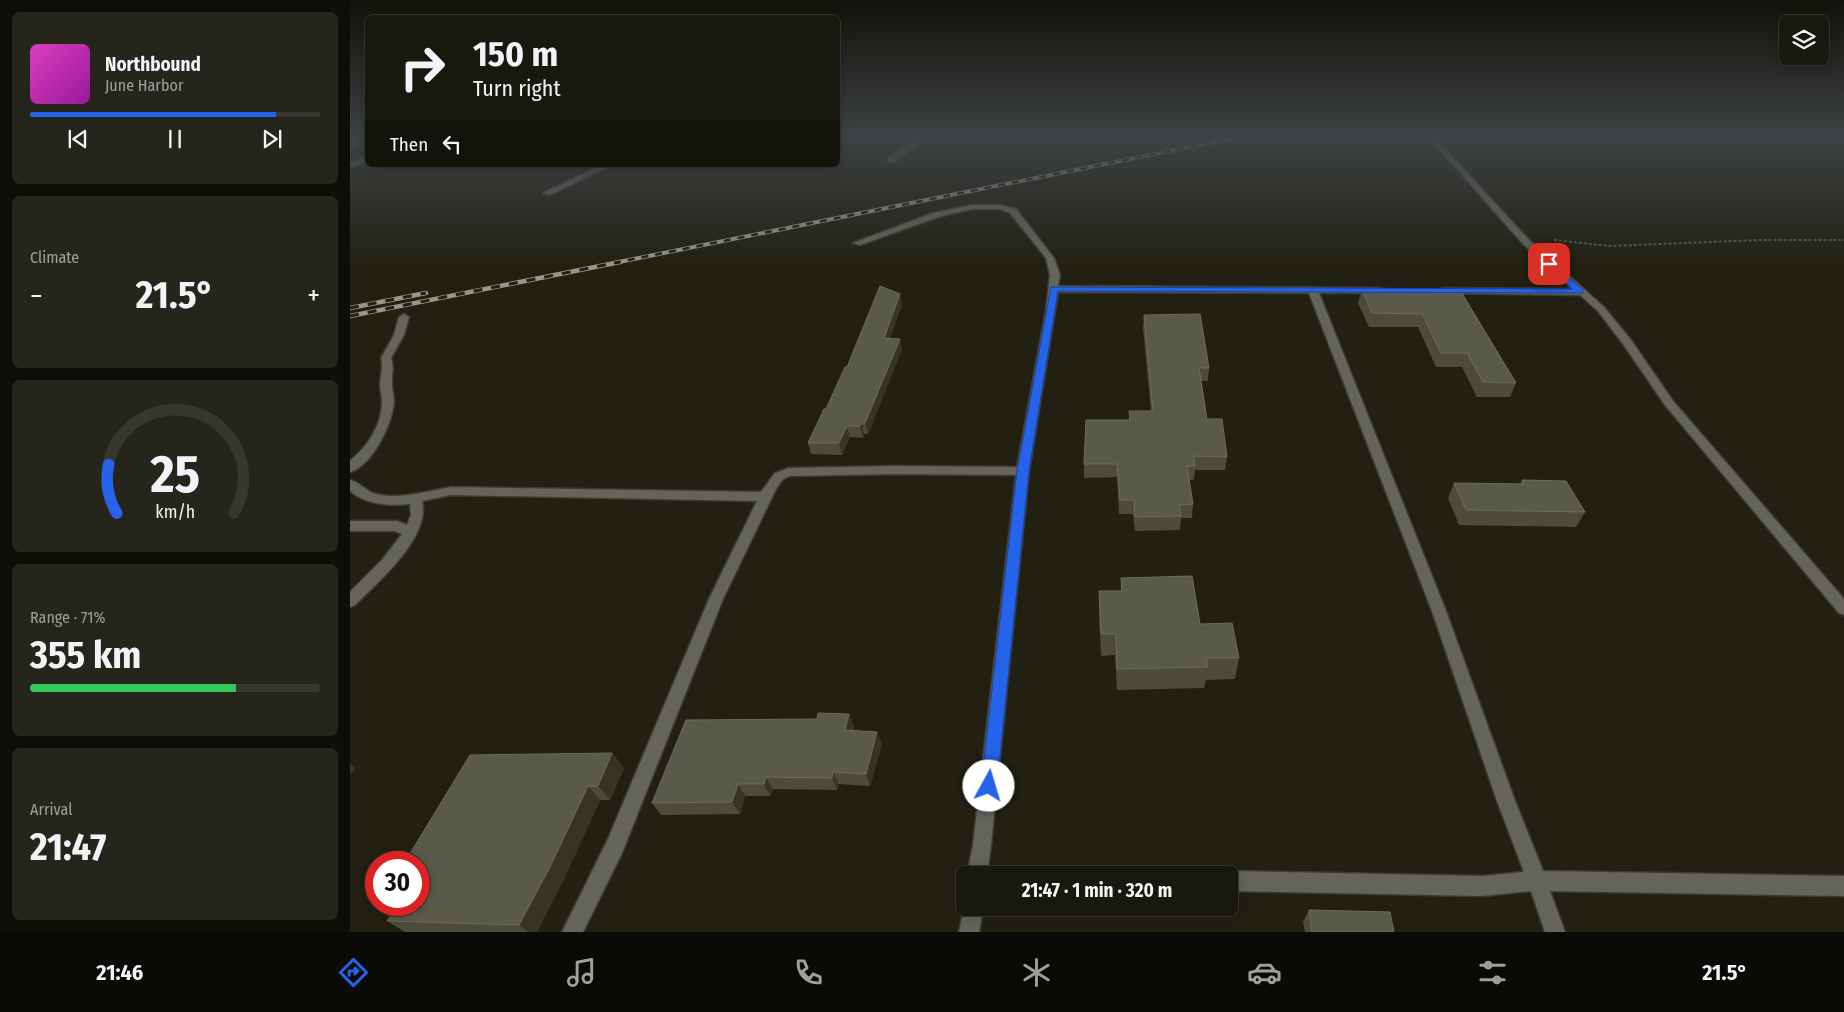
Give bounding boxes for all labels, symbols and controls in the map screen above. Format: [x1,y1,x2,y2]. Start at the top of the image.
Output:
map controls [1779,15,1829,65]
button: layers [1779,15,1829,65]
text: 150 m [473,33,558,75]
icon: right [390,35,455,100]
text: Northbound [105,53,201,76]
text: Turn right [473,75,561,102]
text: June Harbor [105,76,183,95]
icon: previous [64,125,92,153]
icon: pause [161,125,189,153]
icon: next [258,125,286,153]
icon: left [438,130,466,158]
text: Then [390,133,428,156]
pin [1528,243,1570,285]
text: Climate [30,248,79,267]
icon: arrive [1535,250,1563,278]
text: 21.5° [136,272,214,318]
text: − [30,279,43,312]
text: + [307,279,320,312]
text: 25 [149,443,200,506]
text: km/h [155,501,195,523]
text: Range · 71% [30,608,105,627]
text: 355 km [30,632,141,678]
position arrow [962,759,1014,811]
text: Arrival [30,800,72,819]
text: 21:47 [30,824,106,870]
speed limit sign: 30 [365,851,430,916]
text: 21:47 · 1 min · 320 m [1022,879,1172,902]
icon: directions [336,955,371,990]
icon: music [564,955,599,990]
icon: phone [791,955,826,990]
icon: climate [1019,955,1054,990]
icon: car [1247,955,1282,990]
icon: filters [1475,955,1510,990]
text: 21:46 [96,959,143,986]
text: 21.5° [1702,959,1748,986]

